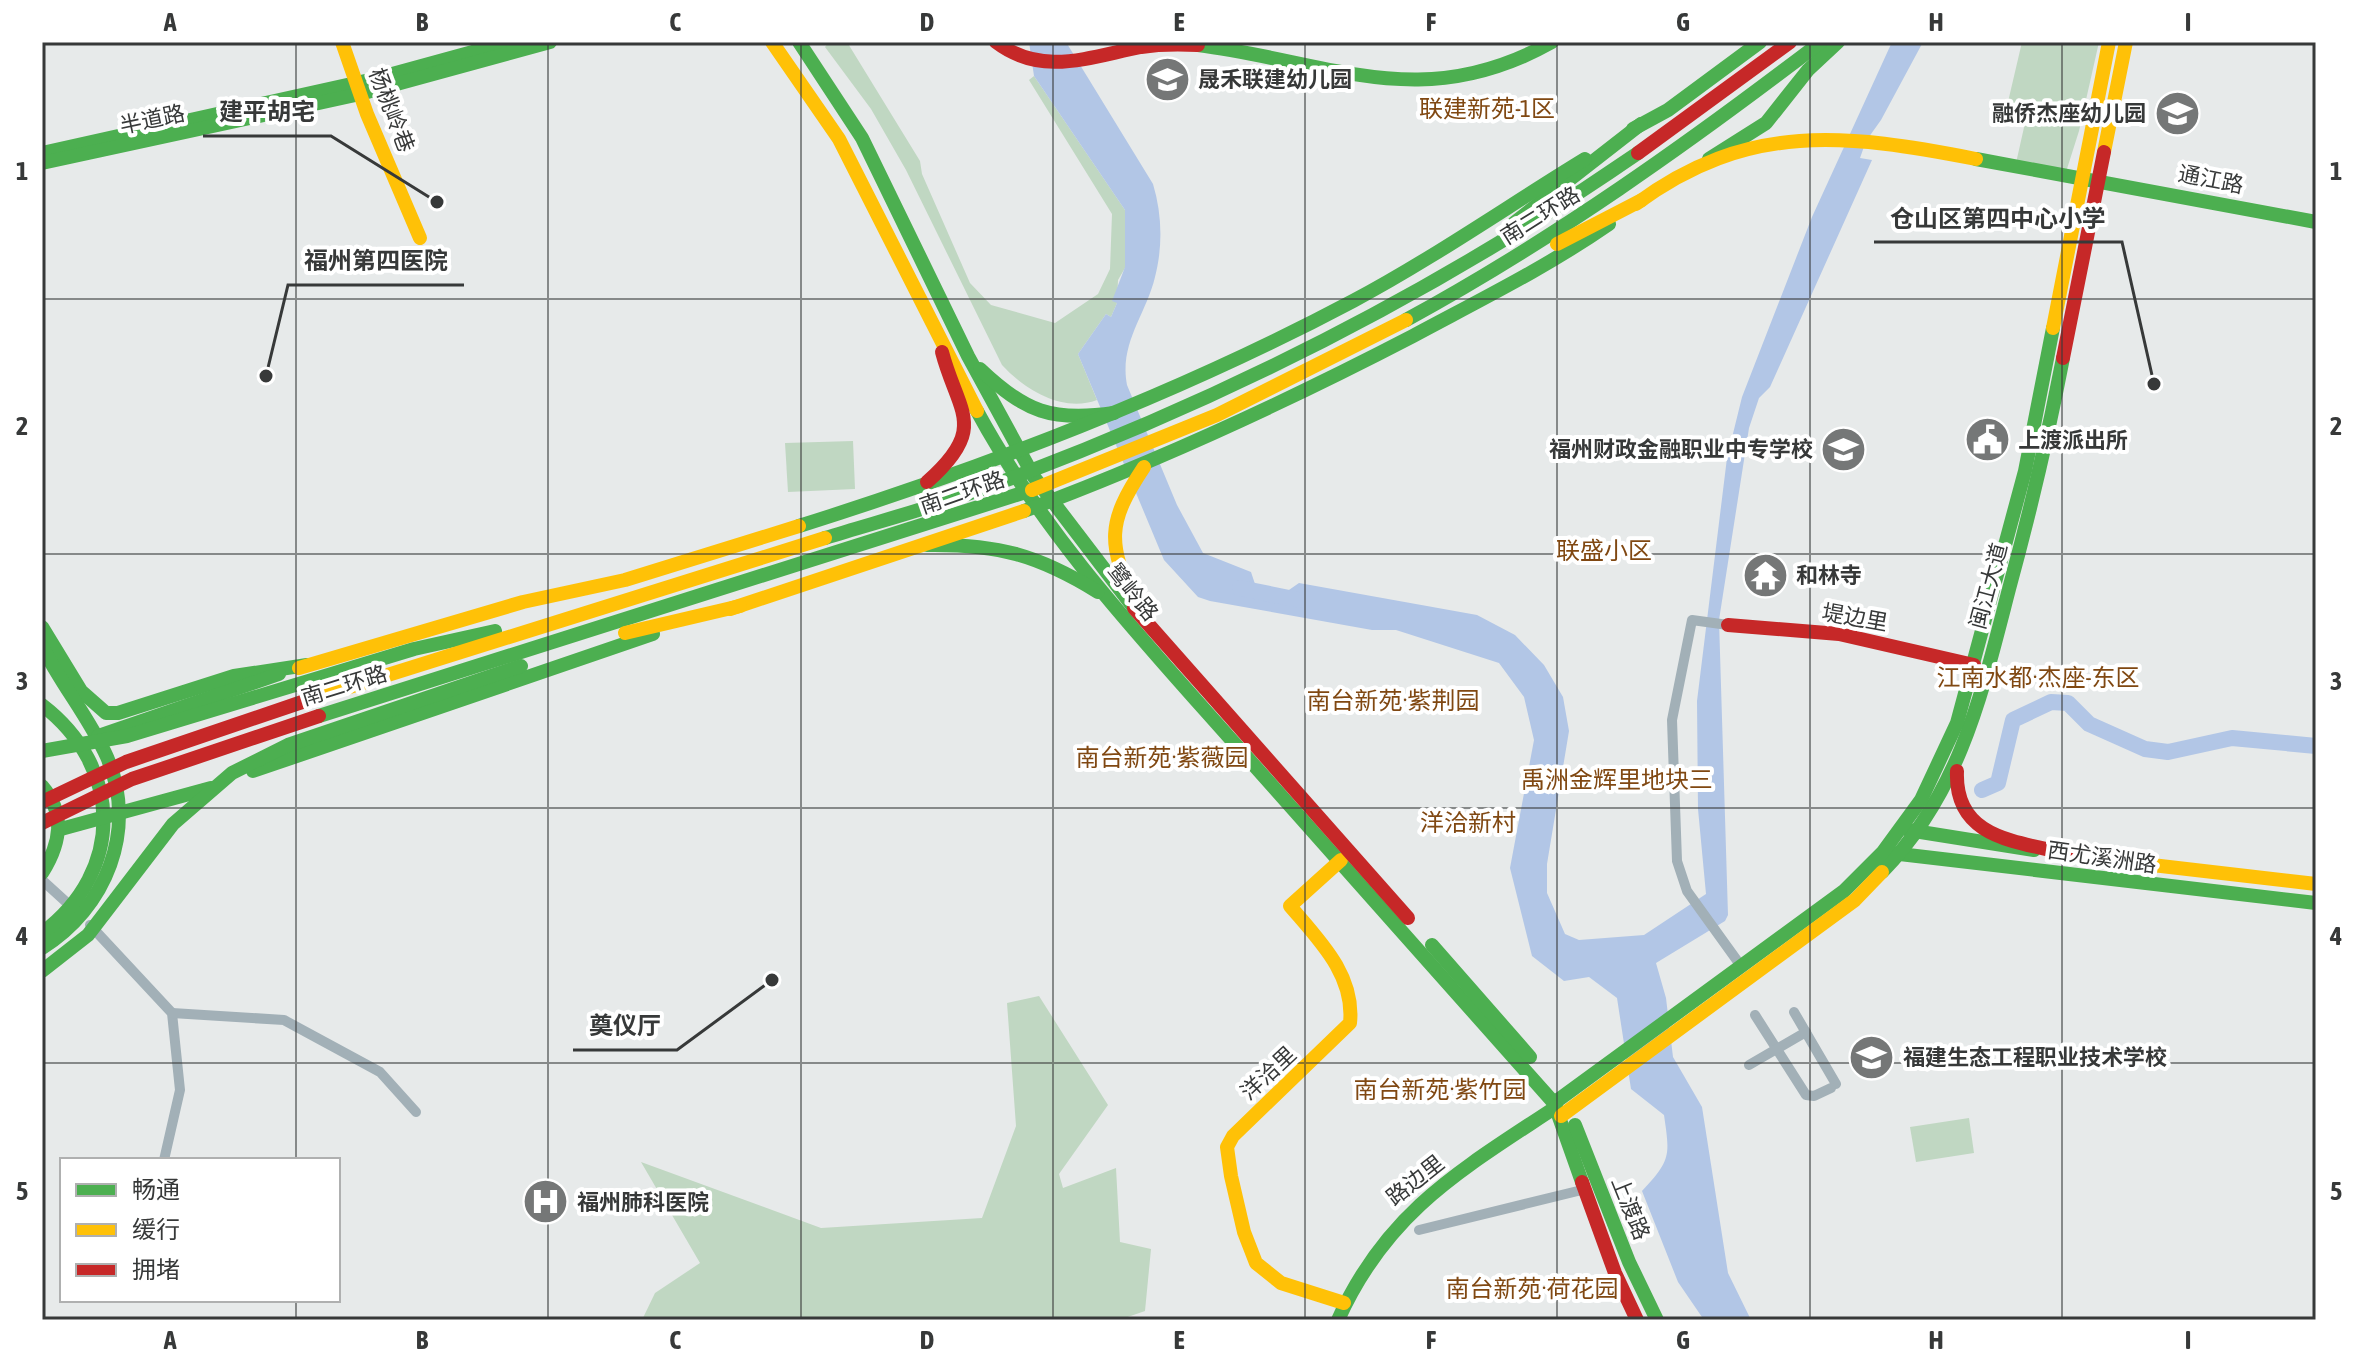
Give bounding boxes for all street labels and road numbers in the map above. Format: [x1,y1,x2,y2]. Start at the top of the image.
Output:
street label: 杨桃岭巷 [364,64,420,156]
street label: 半道路 [117,99,187,139]
street label: 通江路 [2176,160,2246,198]
street label: 南二环路 [1496,181,1584,249]
street label: 南二环路 [916,465,1008,519]
street label: 闽江大道 [1964,540,2012,632]
street label: 鹭岭路 [1102,558,1164,626]
street label: 堤边里 [1820,598,1890,636]
street label: 南二环路 [298,660,390,710]
street label: 西尤溪洲路 [2046,836,2158,878]
street label: 洋洽里 [1235,1041,1301,1105]
street label: 路边里 [1381,1149,1449,1211]
street label: 上渡路 [1607,1173,1655,1243]

